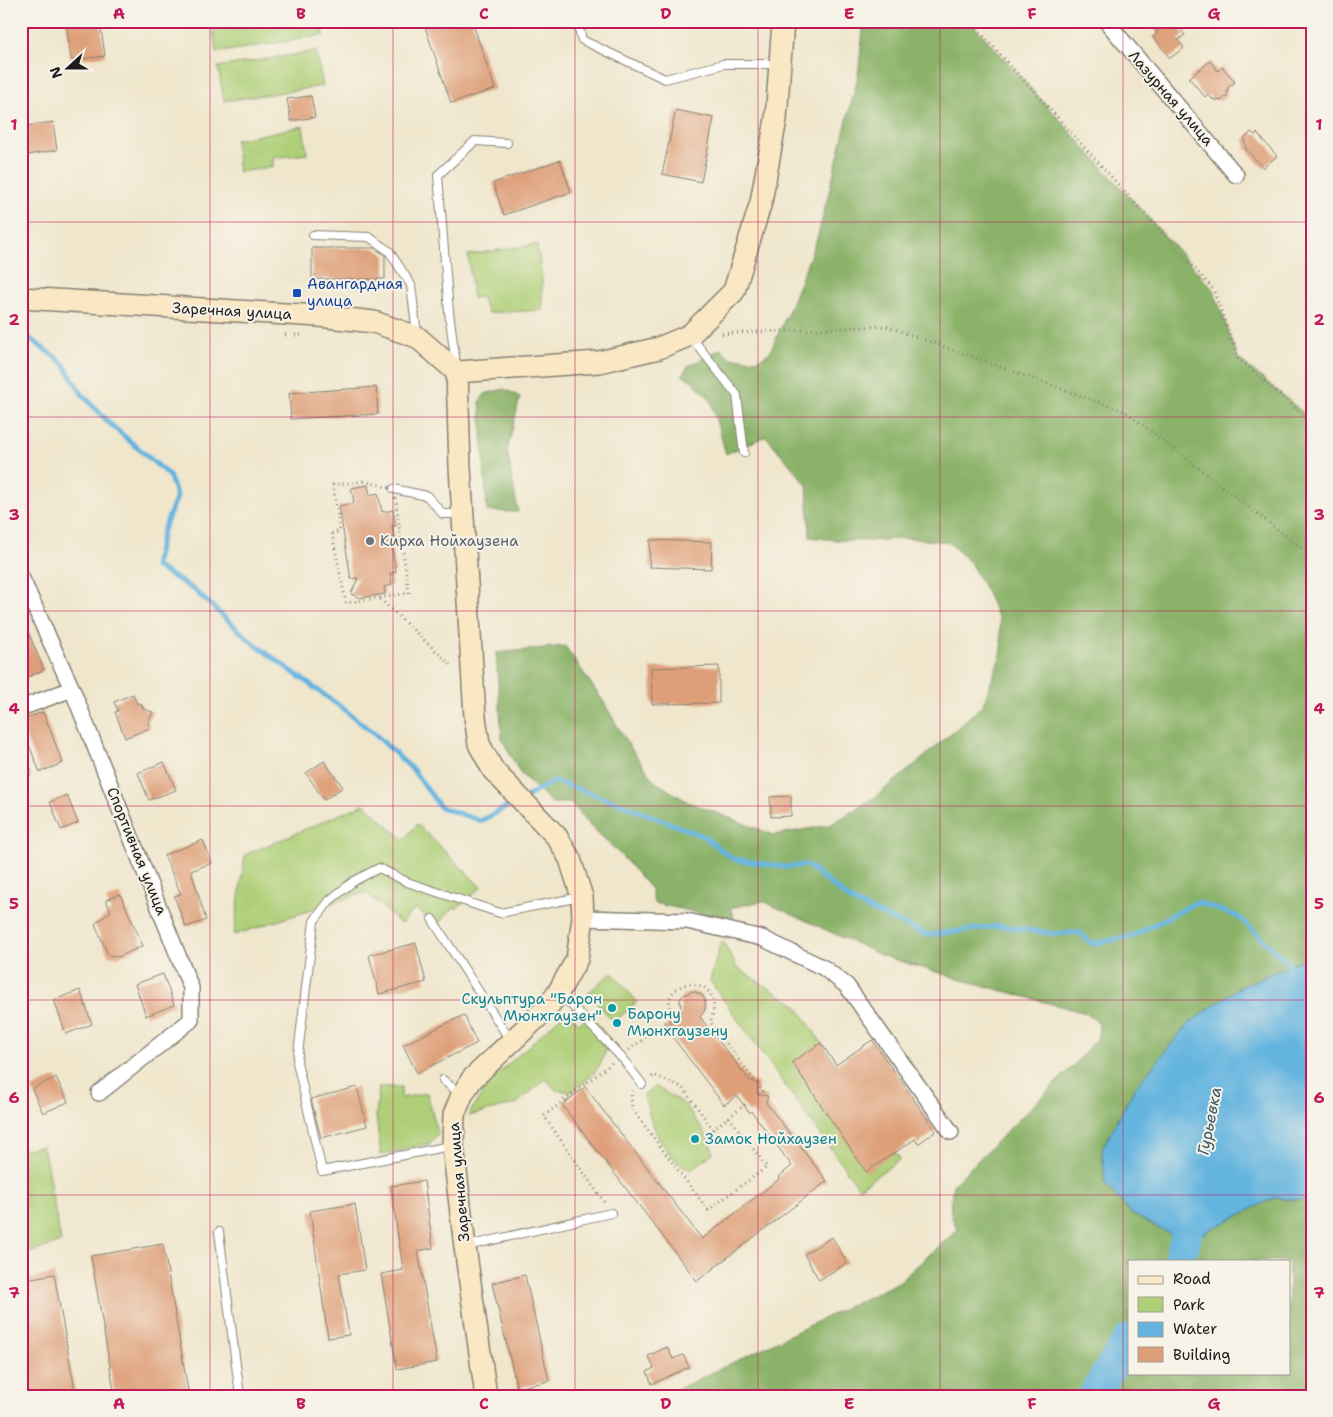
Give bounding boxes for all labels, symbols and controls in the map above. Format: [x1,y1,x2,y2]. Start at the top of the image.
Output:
text: A [113,3,125,24]
text: B [296,3,306,24]
text: C [479,3,489,24]
text: D [660,3,672,24]
text: E [844,3,854,24]
text: F [1027,3,1037,24]
text: G [1208,3,1221,24]
north arrow [42,42,92,92]
street label: Лазурная улица [1124,46,1218,151]
text: N [45,64,66,81]
text: 1 [10,114,18,135]
text: 1 [1315,114,1323,135]
place label: Авангардная улица [307,274,403,311]
marker: Авангардная улица [291,287,303,299]
street label: Заречная улица [172,298,293,324]
text: 2 [8,309,20,330]
text: 2 [1313,309,1325,330]
text: 3 [8,504,20,525]
text: 3 [1313,504,1325,525]
place label: Кирха Нойхаузена [380,531,519,551]
marker: Кирха Нойхаузена [364,535,376,547]
text: 4 [8,698,20,719]
text: 4 [1313,698,1325,719]
street label: Спортивная улица [102,784,172,919]
text: 5 [9,893,19,914]
text: 5 [1314,893,1324,914]
place label: Скульптура "Барон Мюнхгаузен" [462,989,602,1026]
marker: Скульптура "Барон Мюнхгаузен" [606,1002,618,1014]
place label: Барону Мюнхгаузену [627,1004,728,1041]
marker: Барону Мюнхгаузену [611,1017,623,1029]
water label: Гурьевка [1193,1085,1226,1157]
text: 6 [8,1087,20,1108]
text: 6 [1313,1087,1325,1108]
street label: Заречная улица [444,1121,474,1242]
place label: Замок Нойхаузен [705,1129,837,1149]
marker: Замок Нойхаузен [689,1133,701,1145]
legend [1128,1260,1290,1374]
text: Road [1173,1269,1211,1289]
text: 7 [8,1282,20,1303]
text: 7 [1313,1282,1325,1303]
text: Park [1173,1295,1205,1315]
text: Water [1173,1319,1217,1339]
text: Building [1173,1345,1230,1365]
text: A [113,1393,125,1414]
text: B [296,1393,306,1414]
text: C [479,1393,489,1414]
text: D [660,1393,672,1414]
text: E [844,1393,854,1414]
text: F [1027,1393,1037,1414]
text: G [1208,1393,1221,1414]

